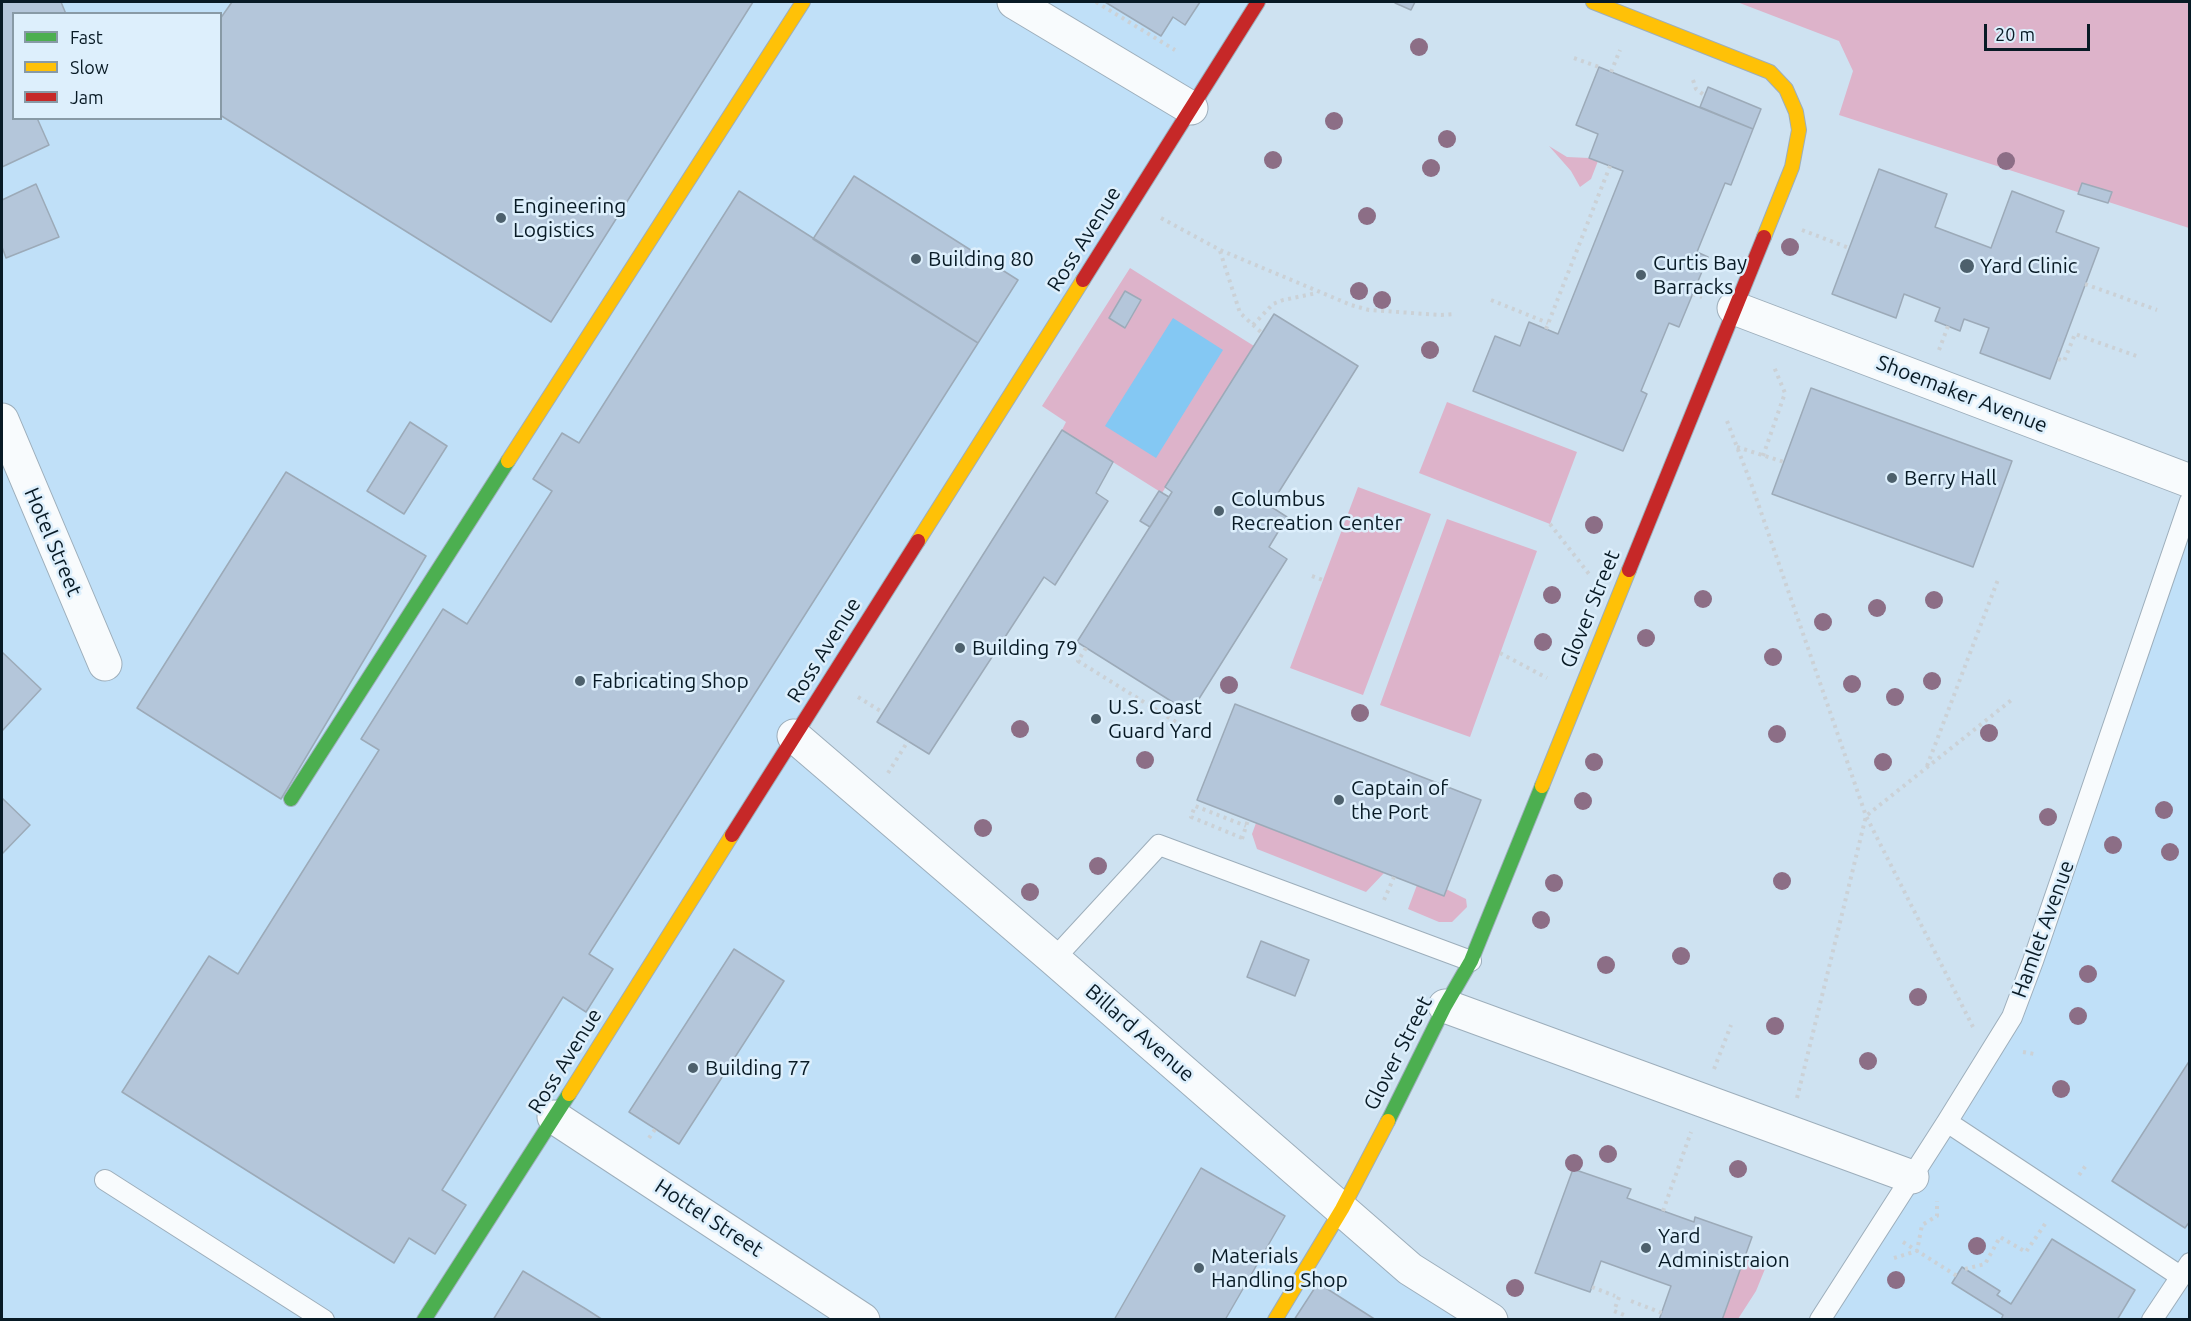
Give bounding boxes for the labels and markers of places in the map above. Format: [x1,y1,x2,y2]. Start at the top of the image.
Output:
place label: Engineering Logistics [513,193,626,243]
marker: Engineering Logistics [494,211,508,225]
place label: Building 80 [928,246,1034,272]
place label: Curtis Bay Barracks [1653,250,1747,300]
marker: Building 80 [909,252,923,266]
place label: Yard Clinic [1980,253,2078,279]
marker: Yard Clinic [1958,257,1976,275]
marker: Curtis Bay Barracks [1634,268,1648,282]
place label: Berry Hall [1904,465,1997,491]
marker: Berry Hall [1885,471,1899,485]
place label: Columbus Recreation Center [1231,486,1402,536]
marker: Columbus Recreation Center [1212,504,1226,518]
place label: Building 79 [972,635,1078,661]
marker: Building 79 [953,641,967,655]
place label: Fabricating Shop [592,668,749,694]
marker: Fabricating Shop [573,674,587,688]
place label: U.S. Coast Guard Yard [1108,694,1212,744]
marker: U.S. Coast Guard Yard [1089,712,1103,726]
place label: Captain of the Port [1351,775,1448,825]
marker: Captain of the Port [1332,793,1346,807]
place label: Building 77 [705,1055,811,1081]
marker: Building 77 [686,1061,700,1075]
place label: Yard Administraion [1658,1223,1790,1273]
marker: Yard Administraion [1639,1241,1653,1255]
place label: Materials Handling Shop [1211,1243,1348,1293]
marker: Materials Handling Shop [1192,1261,1206,1275]

